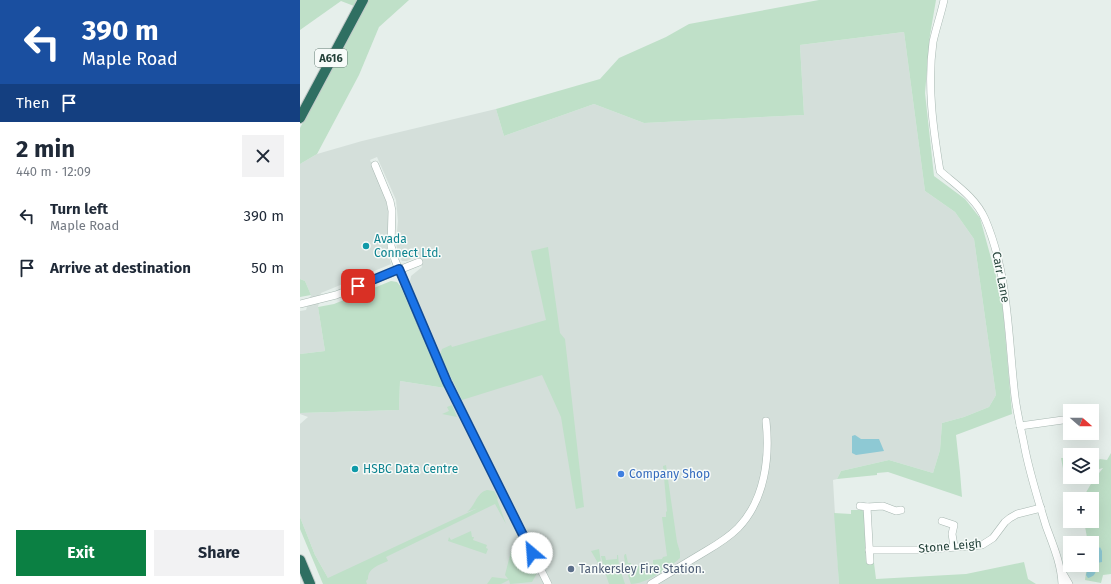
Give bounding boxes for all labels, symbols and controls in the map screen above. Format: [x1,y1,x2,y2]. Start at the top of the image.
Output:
text: 390 m [82,14,159,47]
icon: left [16,16,68,68]
text: Maple Road [82,48,178,70]
road number: A616 [315,49,347,67]
icon: arrive [58,92,80,114]
text: Then [16,94,50,112]
text: 2 min [16,135,75,163]
button: close [242,135,284,177]
text: 440 m · 12:09 [16,164,91,179]
text: Turn left [50,200,108,218]
icon: left [16,205,38,227]
text: 390 m [244,207,284,225]
text: Maple Road [50,218,119,233]
place label: Avada Connect Ltd. [374,232,441,260]
marker: Avada Connect Ltd. [361,241,371,251]
street label: Carr Lane [989,250,1013,304]
icon: arrive [16,257,38,279]
text: Arrive at destination [50,259,191,277]
text: 50 m [251,259,284,277]
pin [341,269,375,303]
icon: arrive [347,275,369,297]
north arrow [1063,404,1099,440]
map controls [1063,404,1099,572]
button: layers [1063,448,1099,484]
place label: HSBC Data Centre [363,462,458,476]
marker: HSBC Data Centre [350,464,360,474]
place label: Company Shop [629,467,710,481]
marker: Company Shop [616,469,626,479]
button: + [1063,492,1099,528]
button: Exit [16,530,146,576]
button: Share [154,530,284,576]
position arrow [511,532,553,574]
street label: Stone Leigh [918,536,982,556]
button: − [1063,536,1099,572]
place label: Tankersley Fire Station. [579,562,705,576]
marker: Tankersley Fire Station. [566,564,576,574]

